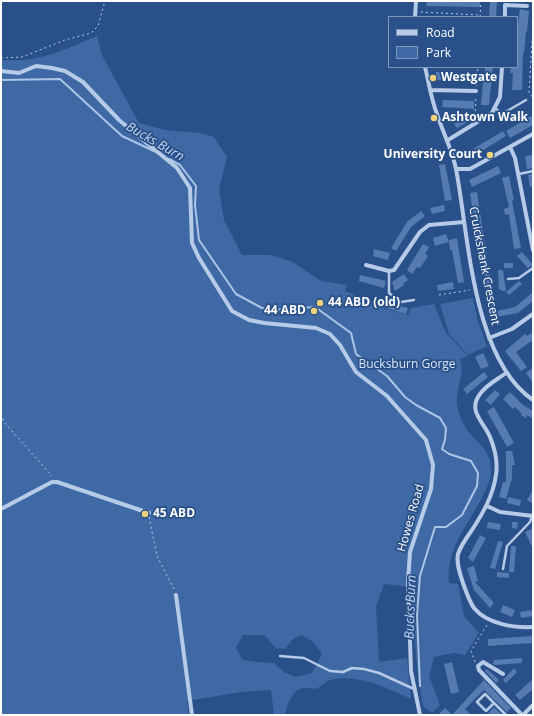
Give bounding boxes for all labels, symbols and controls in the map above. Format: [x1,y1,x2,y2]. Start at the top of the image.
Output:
legend [388,16,518,68]
text: Road [426,24,455,41]
text: Park [426,44,451,61]
place label: Westgate [441,71,497,85]
marker: Westgate [428,73,438,83]
place label: Ashtown Walk [442,111,528,125]
marker: Ashtown Walk [429,113,439,123]
water label: Bucks Burn [123,119,187,165]
place label: University Court [384,148,482,162]
marker: University Court [485,150,495,160]
street label: Cruickshank Crescent [465,205,503,327]
place label: 44 ABD (old) [328,296,400,310]
marker: 44 ABD (old) [315,298,325,308]
place label: 44 ABD [264,304,306,318]
marker: 44 ABD [309,306,319,316]
park label: Bucksburn Gorge [358,358,456,372]
street label: Howes Road [394,483,428,553]
place label: 45 ABD [153,507,195,521]
marker: 45 ABD [140,509,150,519]
water label: Bucks Burn [402,575,420,639]

